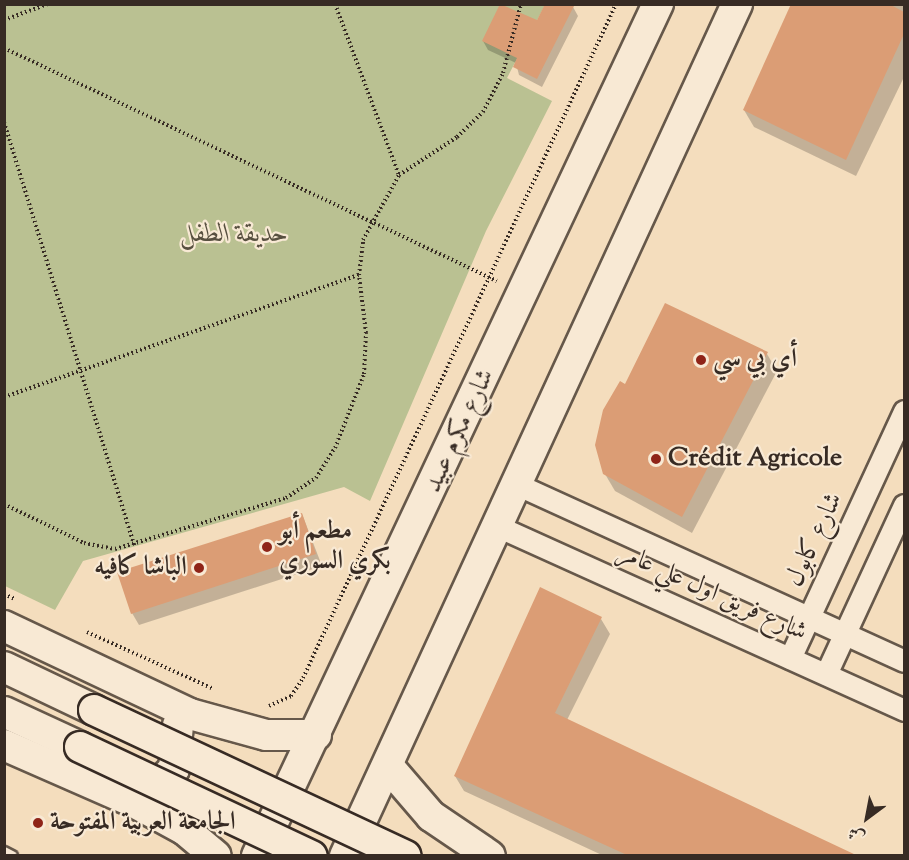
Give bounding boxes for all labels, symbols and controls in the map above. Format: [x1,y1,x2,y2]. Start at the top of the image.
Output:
park label: حديقة الطفل [179,219,289,251]
place label: أي بي سي [713,344,797,376]
marker: أي بي سي [694,353,708,367]
street label: شارع مكرم عبيد [418,364,502,498]
place label: Crédit Agricole [668,443,842,475]
marker: Crédit Agricole [649,452,663,466]
street label: شارع كابول [780,488,850,592]
place label: مطعم أبو بكري السوري [279,516,391,578]
street label: شارع فريق اول علي عامر [612,537,812,649]
marker: مطعم أبو بكري السوري [260,540,274,554]
place label: الباشا كافيه [94,552,187,584]
marker: الباشا كافيه [192,561,206,575]
north arrow [837,788,897,848]
place label: الجامعة العربية المفتوحة [50,807,236,839]
marker: الجامعة العربية المفتوحة [31,816,45,830]
text: ش [844,820,870,848]

